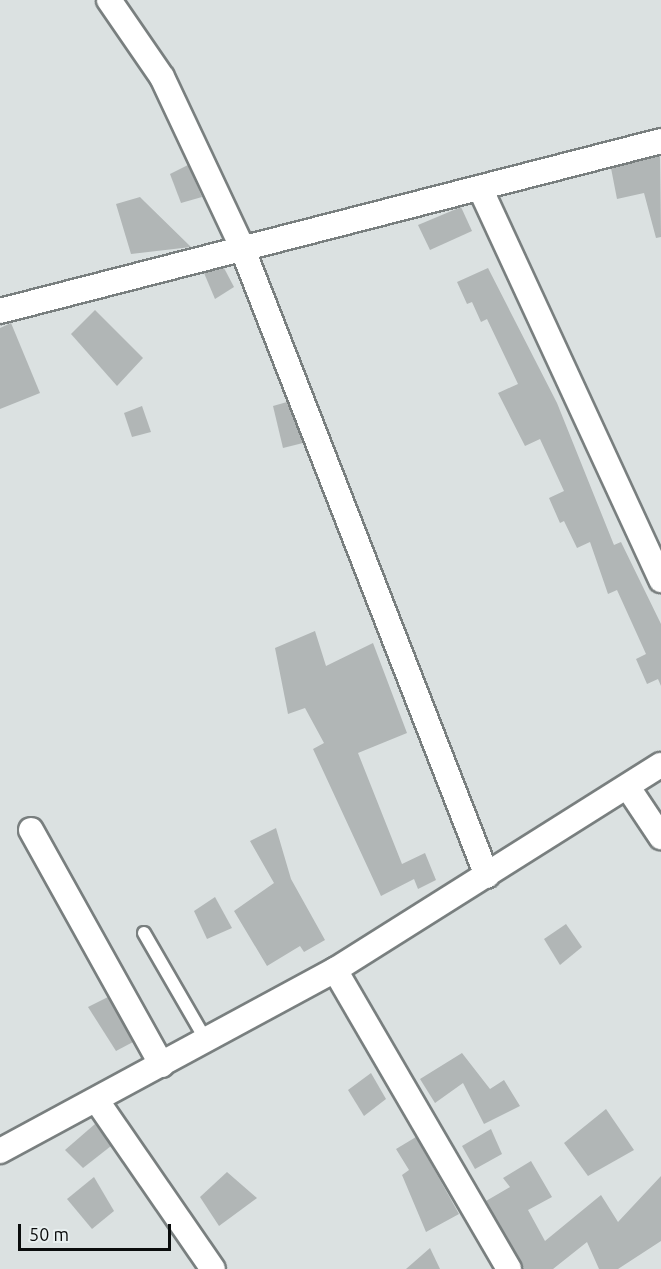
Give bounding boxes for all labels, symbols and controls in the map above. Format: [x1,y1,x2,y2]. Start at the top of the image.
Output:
scale bar [21,1212,174,1250]
text: 50 m [29,1224,69,1244]

